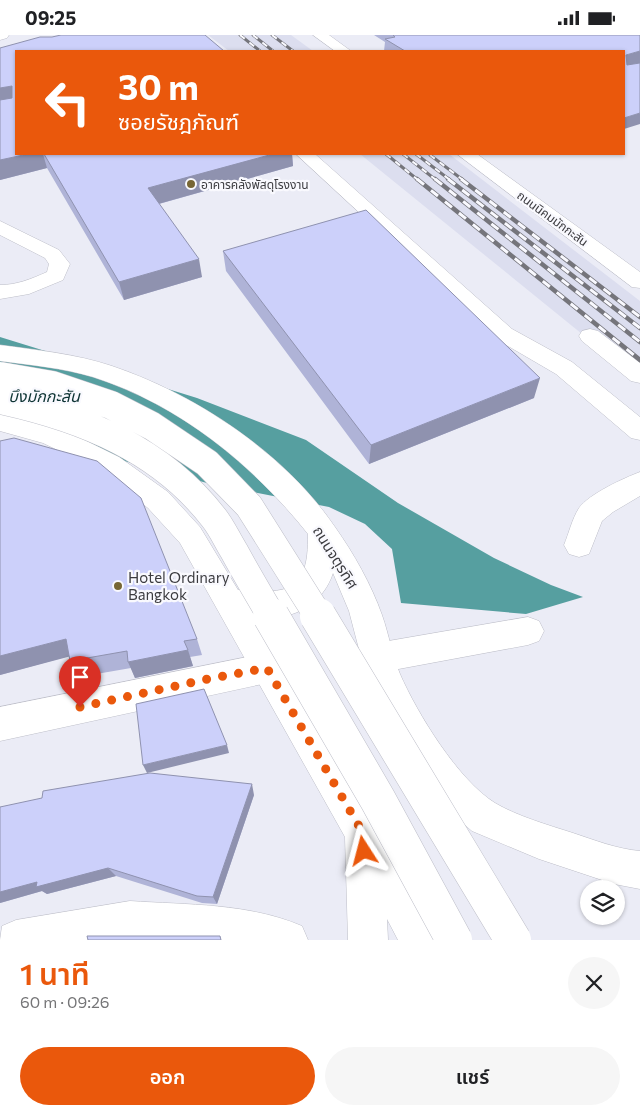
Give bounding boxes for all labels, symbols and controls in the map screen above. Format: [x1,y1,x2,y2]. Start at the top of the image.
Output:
text: 09:25 [25,6,76,29]
text: 30 m [118,64,199,107]
icon: left [35,70,100,135]
text: ซอยรัชฎภัณฑ์ [118,108,239,135]
place label: อาคารคลังพัสดุโรงงาน [201,177,309,192]
marker: อาคารคลังพัสดุโรงงาน [185,178,197,190]
street label: ถนนนิคมมักกะสัน [515,188,591,248]
water label: บึงมักกะสัน [8,386,81,405]
street label: ถนนจตุรทิศ [309,522,362,592]
place label: Hotel Ordinary Bangkok [128,568,230,603]
marker: Hotel Ordinary Bangkok [112,580,124,592]
pin [59,656,101,707]
icon: arrive [66,663,94,691]
position arrow [337,824,389,876]
map controls [580,880,625,925]
button: layers [580,880,625,925]
text: 1 นาที [20,954,90,991]
button: close [568,957,620,1009]
text: 60 m · 09:26 [20,992,110,1011]
button: ออก [20,1047,315,1105]
button: แชร์ [325,1047,620,1105]

